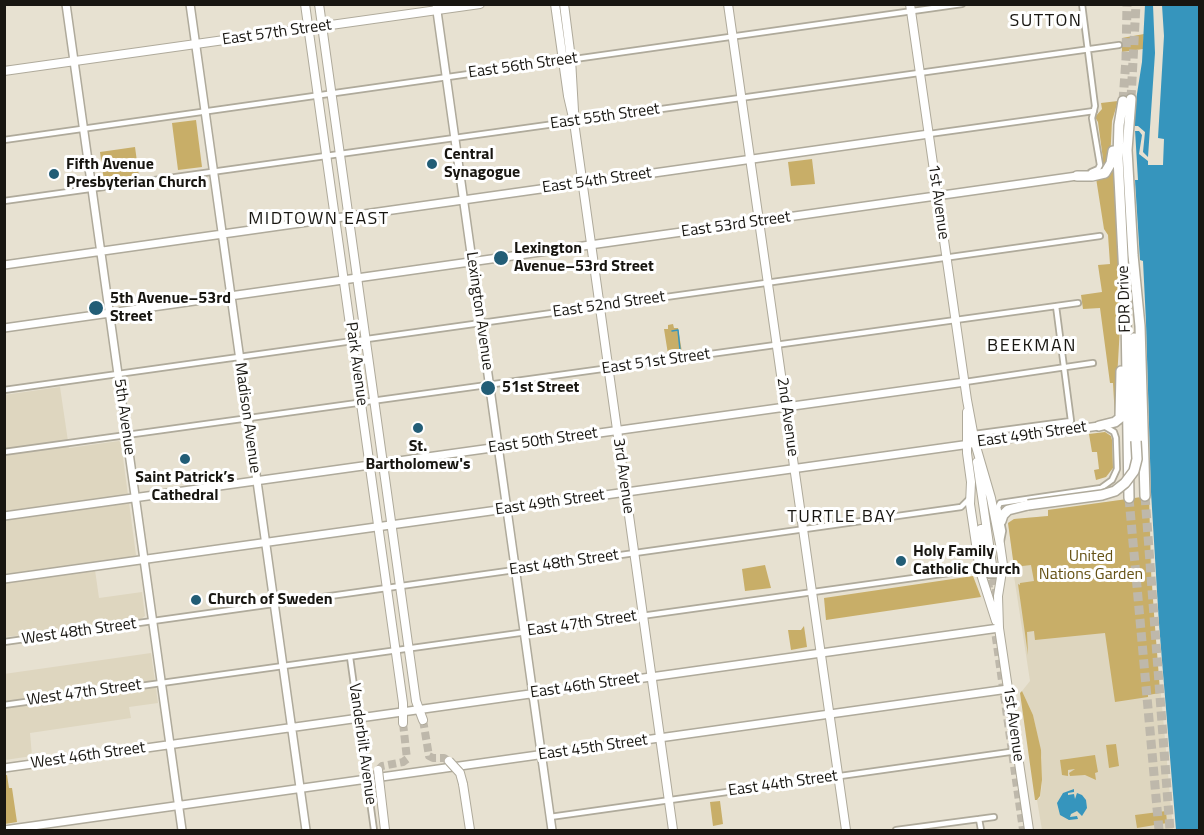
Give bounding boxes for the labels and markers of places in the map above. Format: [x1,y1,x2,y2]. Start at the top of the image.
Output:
place label: Central Synagogue [444,145,520,183]
place label: Fifth Avenue Presbyterian Church [66,155,207,193]
marker: Central Synagogue [425,157,439,171]
marker: Fifth Avenue Presbyterian Church [47,167,61,181]
place label: Lexington Avenue–53rd Street [514,239,654,277]
marker: Lexington Avenue–53rd Street [492,249,510,267]
place label: 5th Avenue–53rd Street [110,289,231,327]
marker: 5th Avenue–53rd Street [87,299,105,317]
place label: 51st Street [502,378,579,398]
marker: 51st Street [479,379,497,397]
marker: St. Bartholomew's [411,421,425,435]
place label: St. Bartholomew's [365,437,471,475]
marker: Saint Patrick’s Cathedral [178,452,192,466]
place label: Saint Patrick’s Cathedral [135,468,235,506]
place label: Holy Family Catholic Church [913,542,1020,580]
marker: Holy Family Catholic Church [894,554,908,568]
place label: Church of Sweden [208,590,332,610]
marker: Church of Sweden [189,593,203,607]

